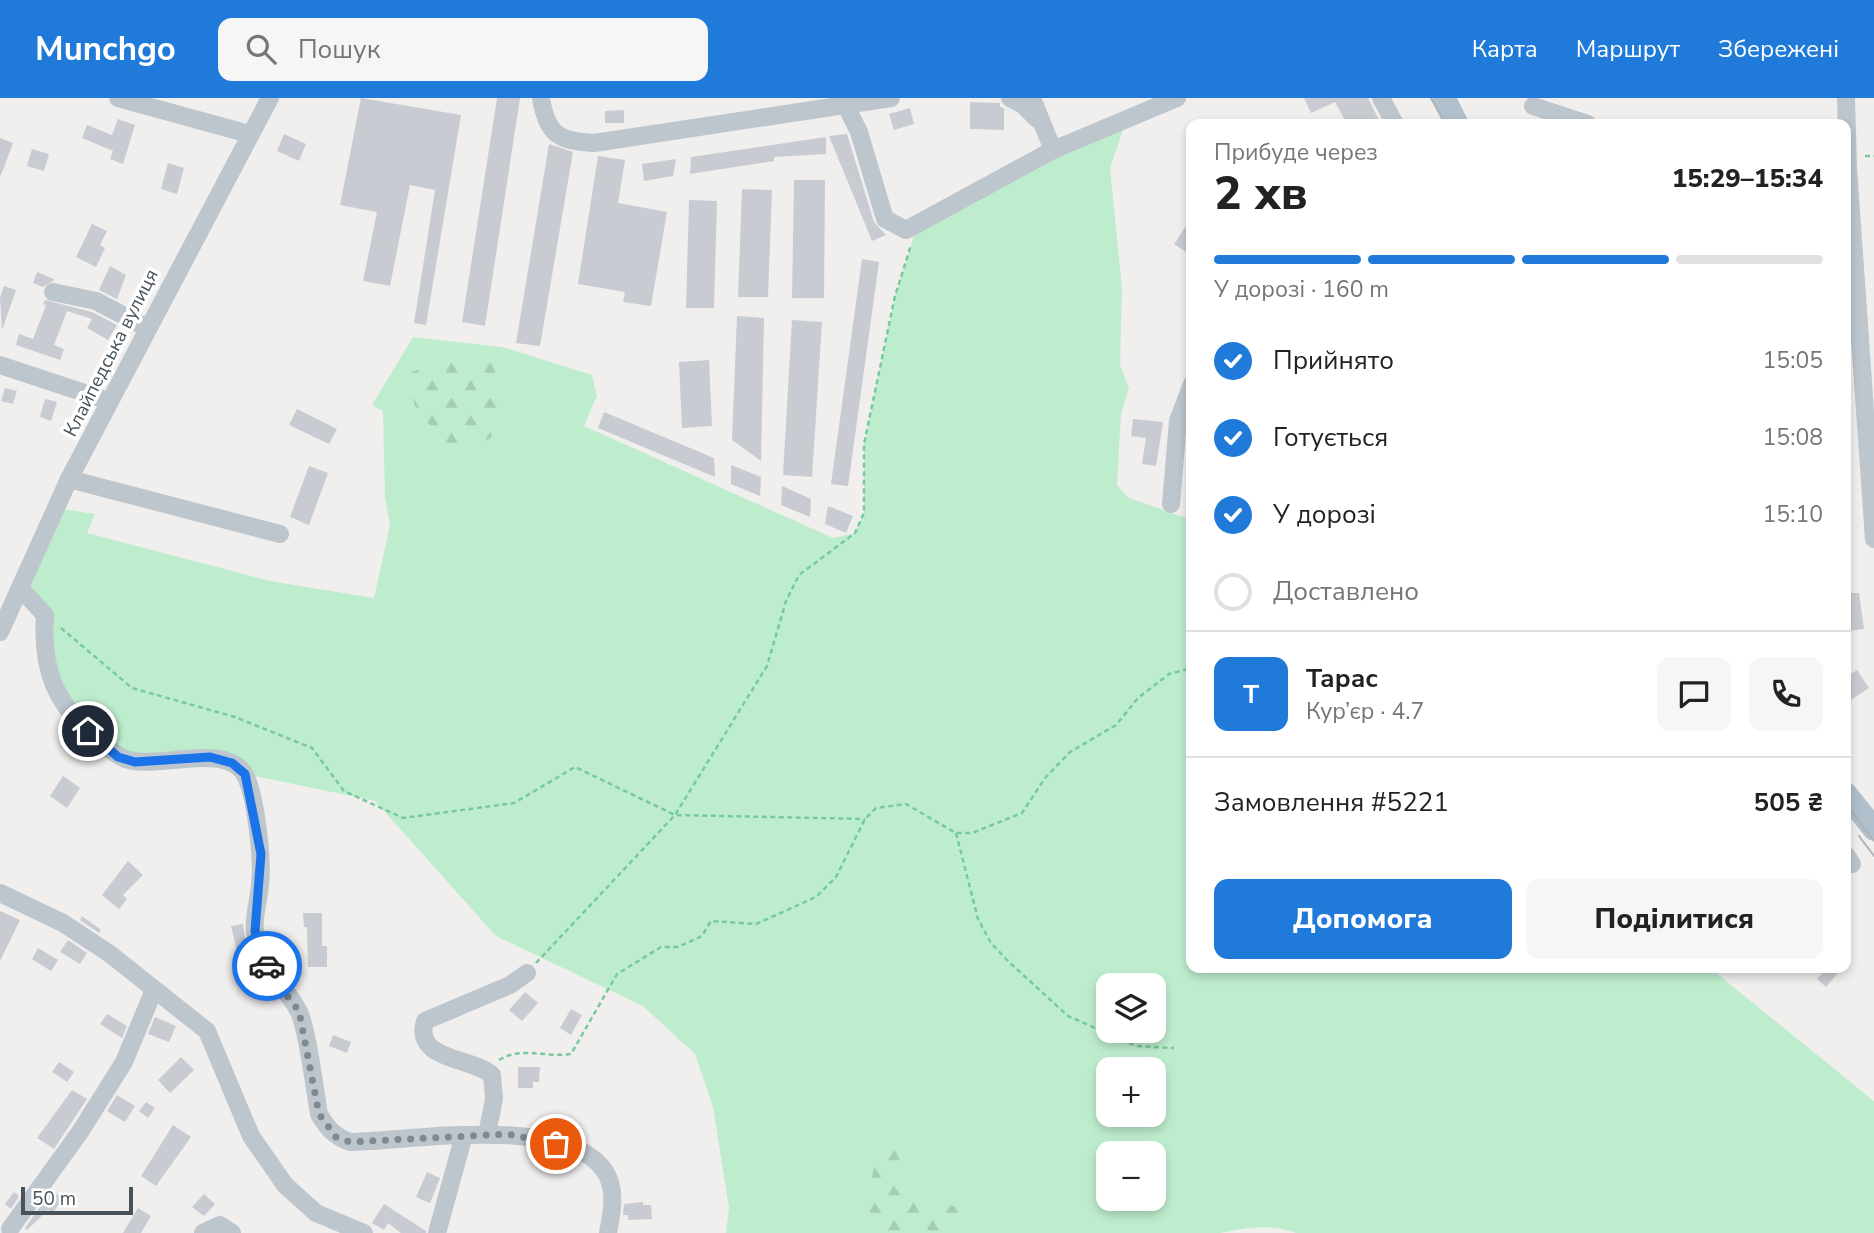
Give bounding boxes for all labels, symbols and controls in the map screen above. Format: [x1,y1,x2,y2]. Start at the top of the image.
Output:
search box [218,18,708,81]
text: Munchgo [35,27,176,72]
icon: search [242,30,280,68]
text: Пошук [298,32,380,67]
text: Карта [1472,33,1538,65]
text: Маршрут [1576,33,1680,65]
text: Збережені [1718,33,1839,65]
text: Прибуде через [1214,137,1378,168]
text: 15:29–15:34 [1672,161,1823,196]
text: 2 хв [1214,162,1308,225]
street label: Клайпедська вулиця [57,265,165,441]
text: У дорозі · 160 m [1214,274,1389,305]
icon: check [1214,342,1252,380]
text: Прийнято [1273,343,1394,378]
text: 15:05 [1763,345,1823,376]
icon: check [1214,419,1252,457]
text: Готується [1273,420,1388,455]
text: 15:08 [1763,422,1823,453]
icon: check [1214,496,1252,534]
text: У дорозі [1273,497,1376,532]
text: 15:10 [1763,499,1823,530]
text: Доставлено [1273,574,1419,609]
button: chat [1657,657,1731,731]
button: phone [1749,657,1823,731]
text: Тарас [1306,661,1378,696]
text: Т [1243,677,1259,712]
text: Кур’єр · 4.7 [1306,696,1424,727]
pin [58,701,118,761]
icon: home [69,712,107,750]
text: Замовлення #5221 [1214,785,1449,820]
text: 505 ₴ [1754,785,1823,820]
button: Допомога [1214,879,1512,959]
button: Поділитися [1526,879,1823,959]
courier [232,931,302,1001]
icon: car [248,947,286,985]
map controls [1096,973,1166,1211]
button: layers [1096,973,1166,1043]
button: + [1096,1057,1166,1127]
pin [526,1114,586,1174]
icon: bag [537,1125,575,1163]
button: − [1096,1141,1166,1211]
scale bar [21,1184,133,1216]
text: 50 m [32,1186,76,1212]

